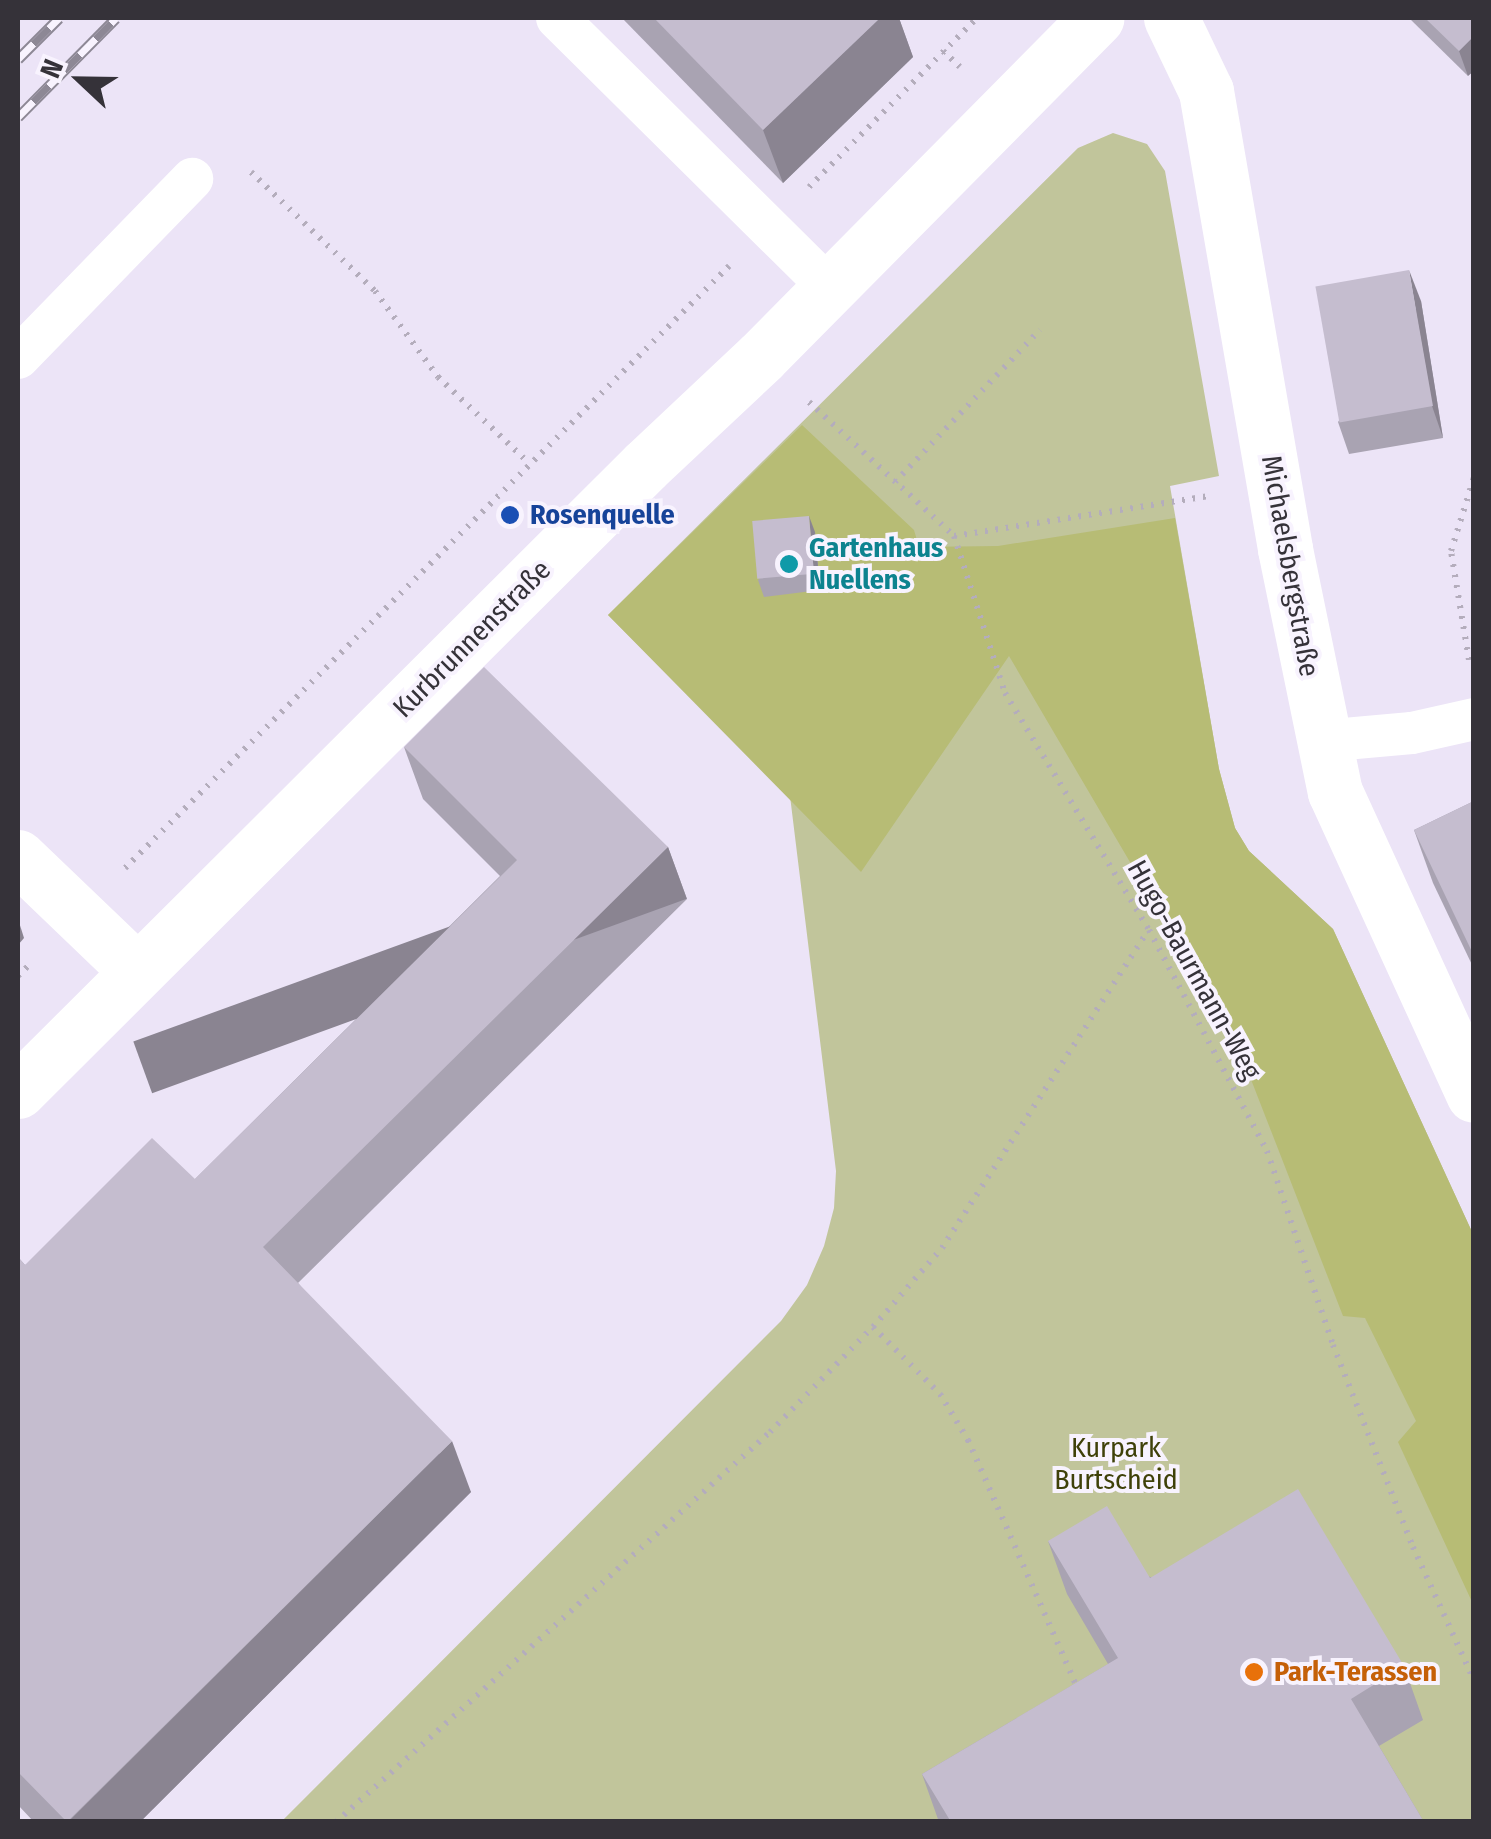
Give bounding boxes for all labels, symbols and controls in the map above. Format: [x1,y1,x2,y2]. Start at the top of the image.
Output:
north arrow [30,30,130,130]
text: N [33,55,70,83]
street label: Michaelsbergstraße [1254,453,1326,679]
place label: Rosenquelle [530,498,675,532]
marker: Rosenquelle [499,504,521,526]
place label: Gartenhaus Nuellens [809,531,943,597]
street label: Kurbrunnenstraße [386,553,558,725]
marker: Gartenhaus Nuellens [778,553,800,575]
street label: Hugo-Baurmann-Weg [1120,854,1268,1086]
park label: Kurpark Burtscheid [1054,1431,1178,1497]
place label: Park-Terassen [1274,1655,1437,1689]
marker: Park-Terassen [1243,1661,1265,1683]

